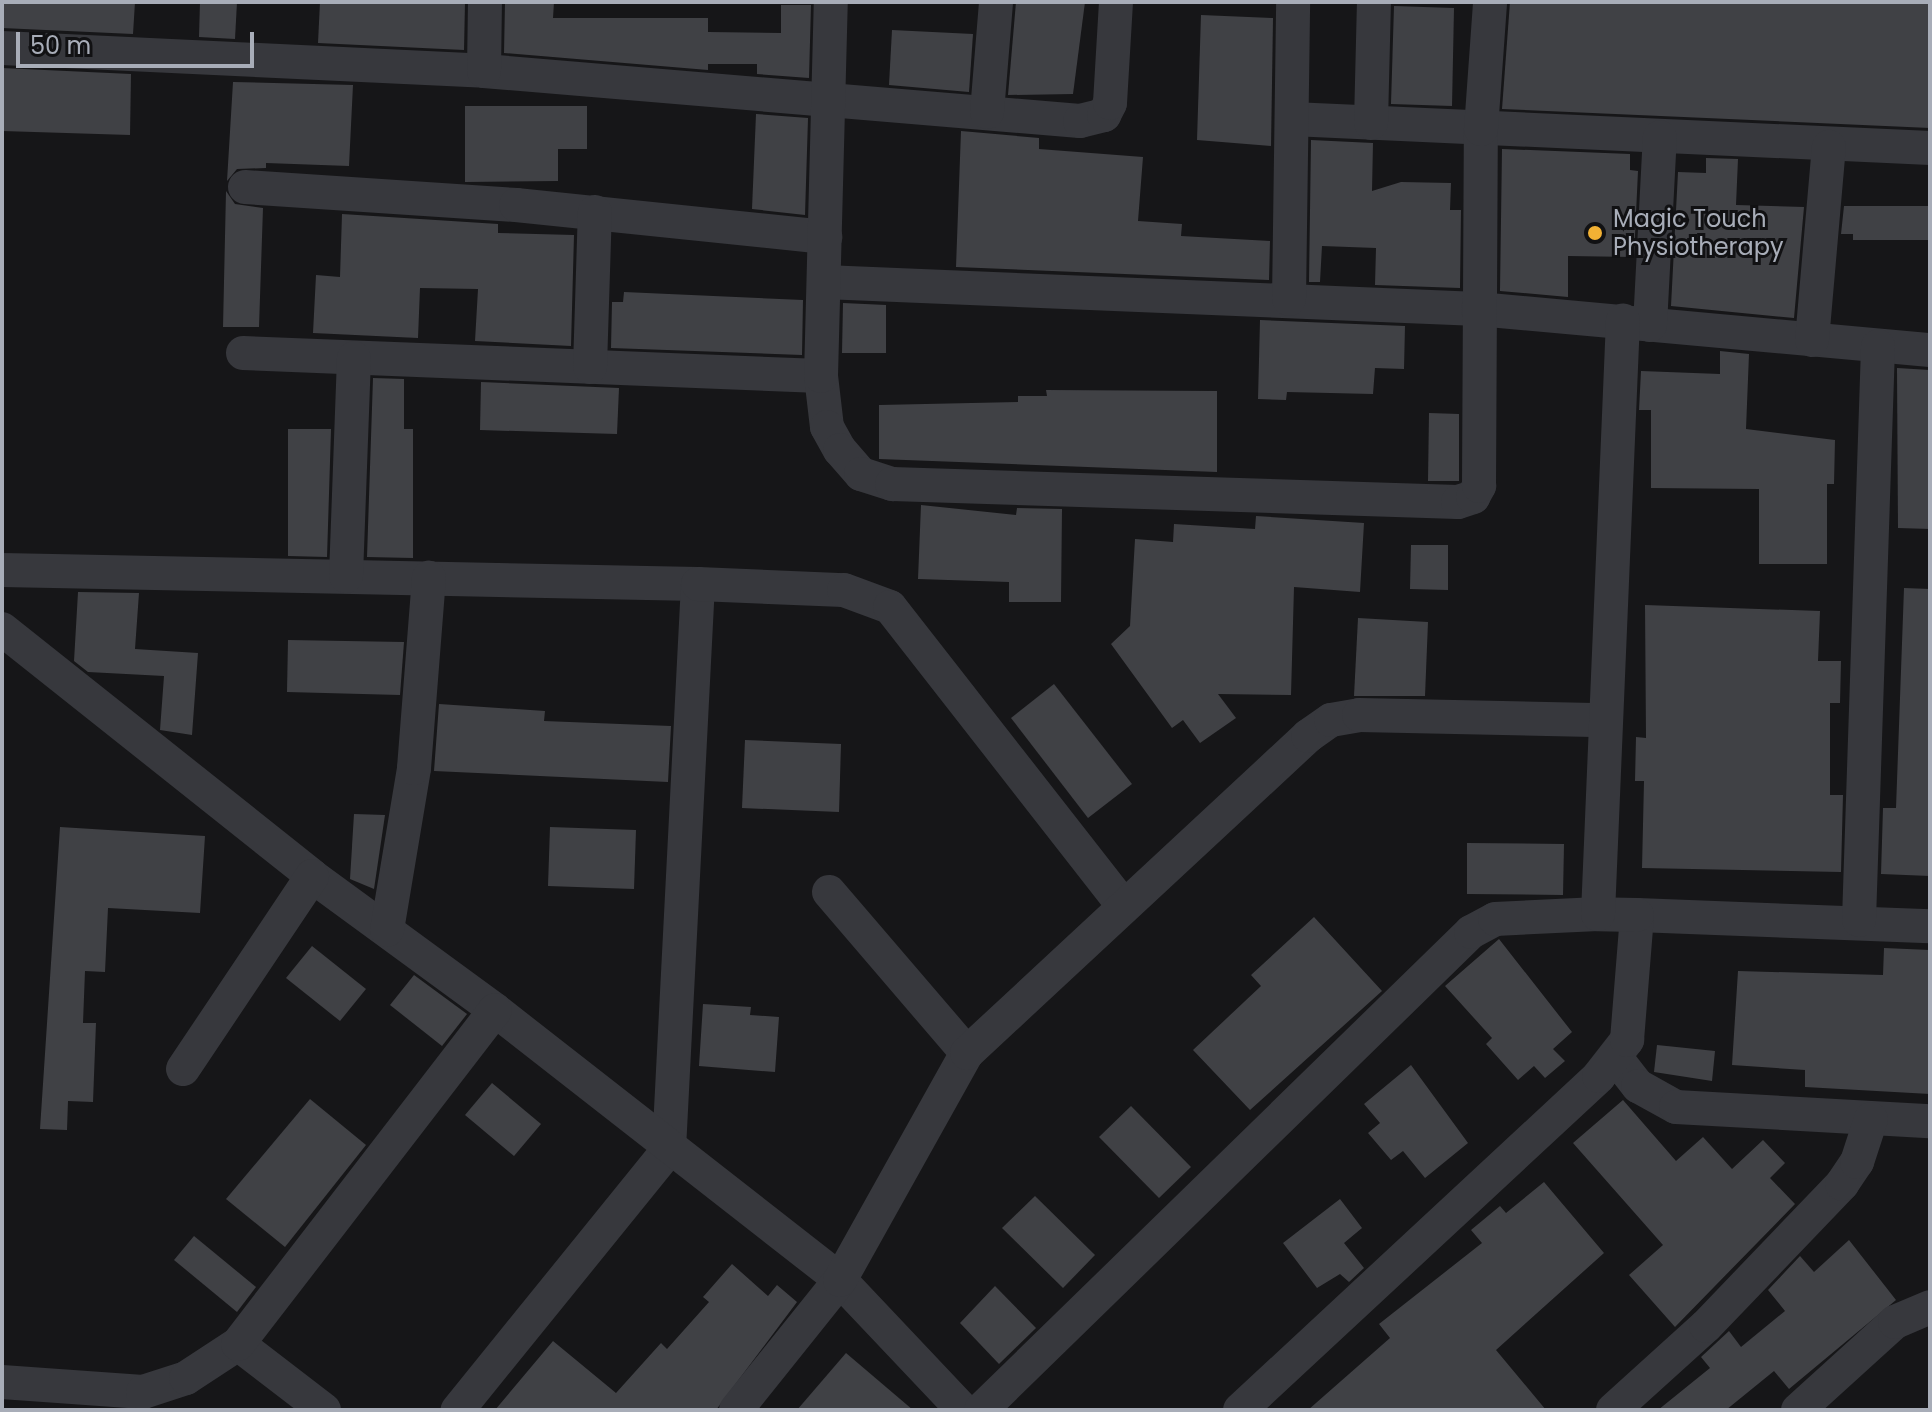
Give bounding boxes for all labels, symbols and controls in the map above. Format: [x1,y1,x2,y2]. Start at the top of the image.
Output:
scale bar [20,16,258,66]
text: 50 m [30,29,91,62]
place label: Magic Touch Physiotherapy [1613,205,1783,261]
marker: Magic Touch Physiotherapy [1584,222,1606,244]

